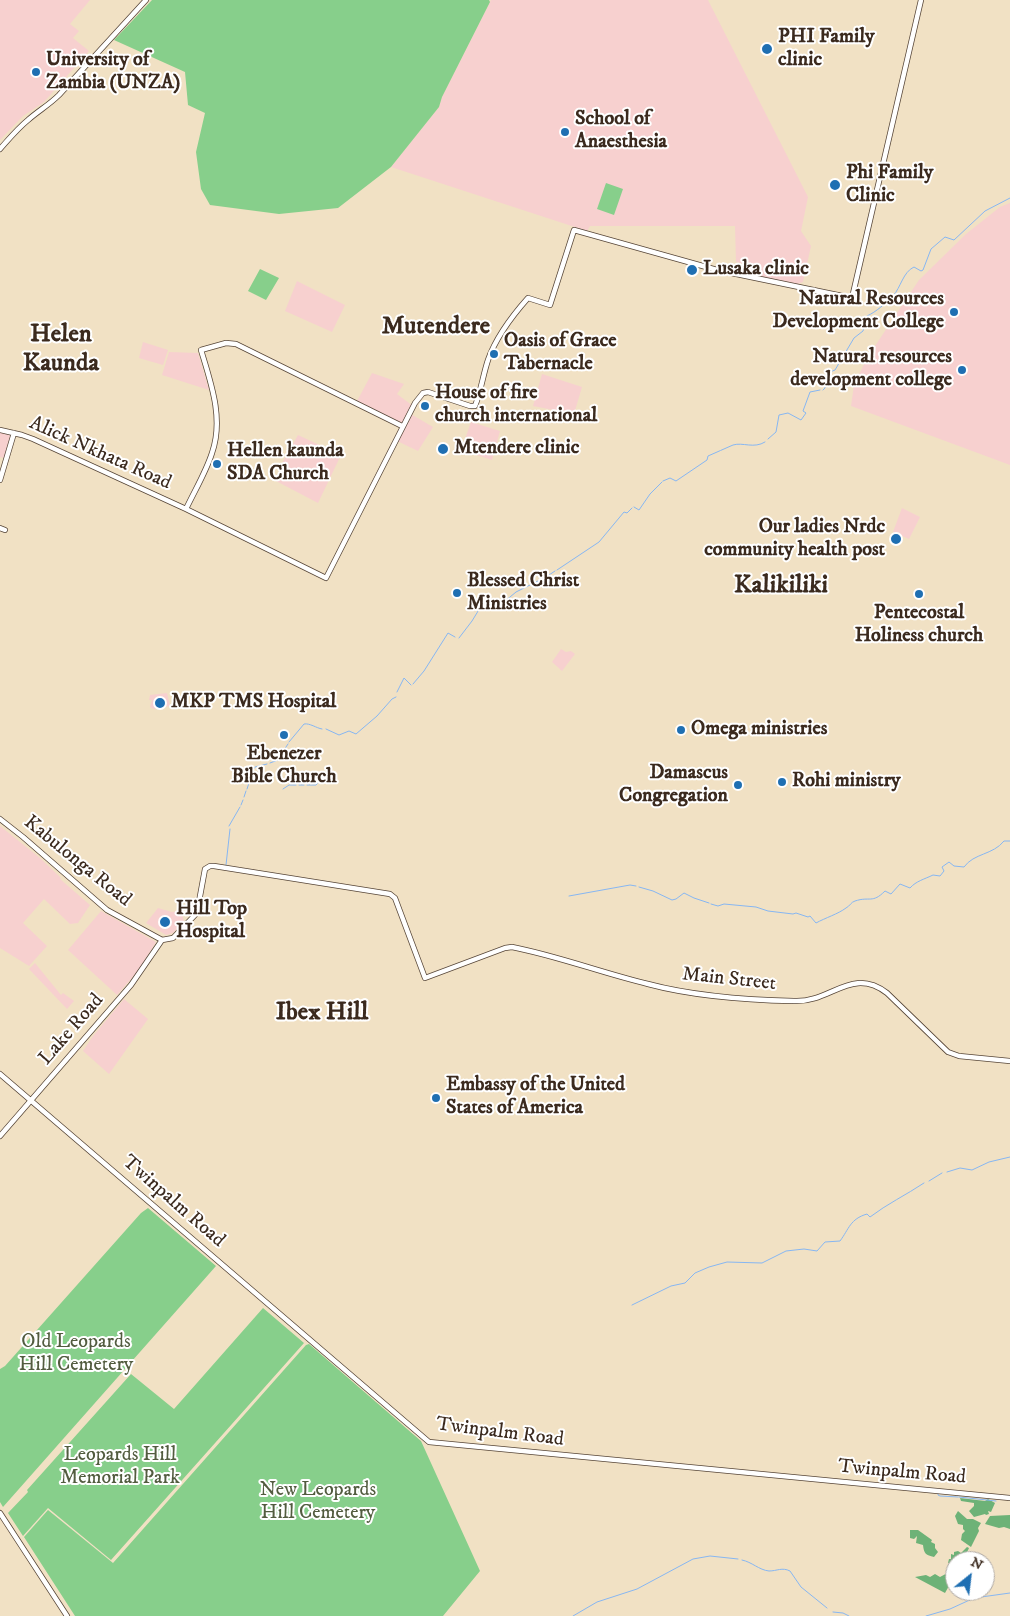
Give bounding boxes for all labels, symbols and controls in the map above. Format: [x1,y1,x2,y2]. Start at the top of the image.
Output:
place label: PHI Family clinic [778,26,875,73]
marker: PHI Family clinic [760,42,774,56]
place label: University of Zambia (UNZA) [46,49,180,96]
marker: University of Zambia (UNZA) [30,66,42,78]
place label: School of Anaesthesia [575,108,667,155]
marker: School of Anaesthesia [559,126,571,138]
place label: Phi Family Clinic [846,162,933,209]
marker: Phi Family Clinic [828,178,842,192]
place label: Lusaka clinic [703,258,809,282]
marker: Lusaka clinic [685,263,699,277]
place label: Natural Resources Development College [773,288,944,335]
marker: Natural Resources Development College [948,306,960,318]
district label: Mutendere [382,313,490,343]
district label: Helen Kaunda [23,321,99,380]
place label: Oasis of Grace Tabernacle [504,330,617,377]
place label: Natural resources development college [790,346,952,393]
marker: Oasis of Grace Tabernacle [488,348,500,360]
marker: Natural resources development college [956,364,968,376]
place label: House of fire church international [435,382,597,429]
marker: House of fire church international [419,400,431,412]
street label: Alick Nkhata Road [25,412,175,496]
place label: Mtendere clinic [454,437,579,461]
place label: Hellen kaunda SDA Church [227,440,344,487]
marker: Mtendere clinic [436,442,450,456]
marker: Hellen kaunda SDA Church [211,458,223,470]
place label: Our ladies Nrdc community health post [704,516,885,563]
marker: Our ladies Nrdc community health post [889,532,903,546]
place label: Blessed Christ Ministries [467,570,579,617]
district label: Kalikiliki [734,572,828,602]
marker: Blessed Christ Ministries [451,587,463,599]
marker: Pentecostal Holiness church [913,588,925,600]
place label: Pentecostal Holiness church [855,602,983,649]
place label: MKP TMS Hospital [171,691,336,715]
marker: MKP TMS Hospital [153,696,167,710]
place label: Omega ministries [691,718,827,742]
marker: Omega ministries [675,724,687,736]
marker: Ebenezer Bible Church [278,729,290,741]
place label: Ebenezer Bible Church [231,743,337,790]
place label: Damascus Congregation [619,762,728,809]
place label: Rohi ministry [792,770,901,794]
marker: Rohi ministry [776,776,788,788]
marker: Damascus Congregation [732,779,744,791]
street label: Kabulonga Road [18,811,136,913]
place label: Hill Top Hospital [176,898,247,945]
marker: Hill Top Hospital [158,915,172,929]
street label: Main Street [681,963,777,997]
street label: Lake Road [35,989,109,1071]
district label: Ibex Hill [276,999,368,1029]
place label: Embassy of the United States of America [446,1074,625,1121]
marker: Embassy of the United States of America [430,1092,442,1104]
street label: Twinpalm Road [117,1151,229,1253]
park label: Old Leopards Hill Cemetery [19,1331,133,1378]
street label: Twinpalm Road [435,1413,565,1453]
park label: Leopards Hill Memorial Park [60,1444,180,1491]
street label: Twinpalm Road [837,1455,967,1491]
park label: New Leopards Hill Cemetery [260,1479,376,1526]
north arrow [945,1551,995,1601]
text: N [967,1553,986,1574]

